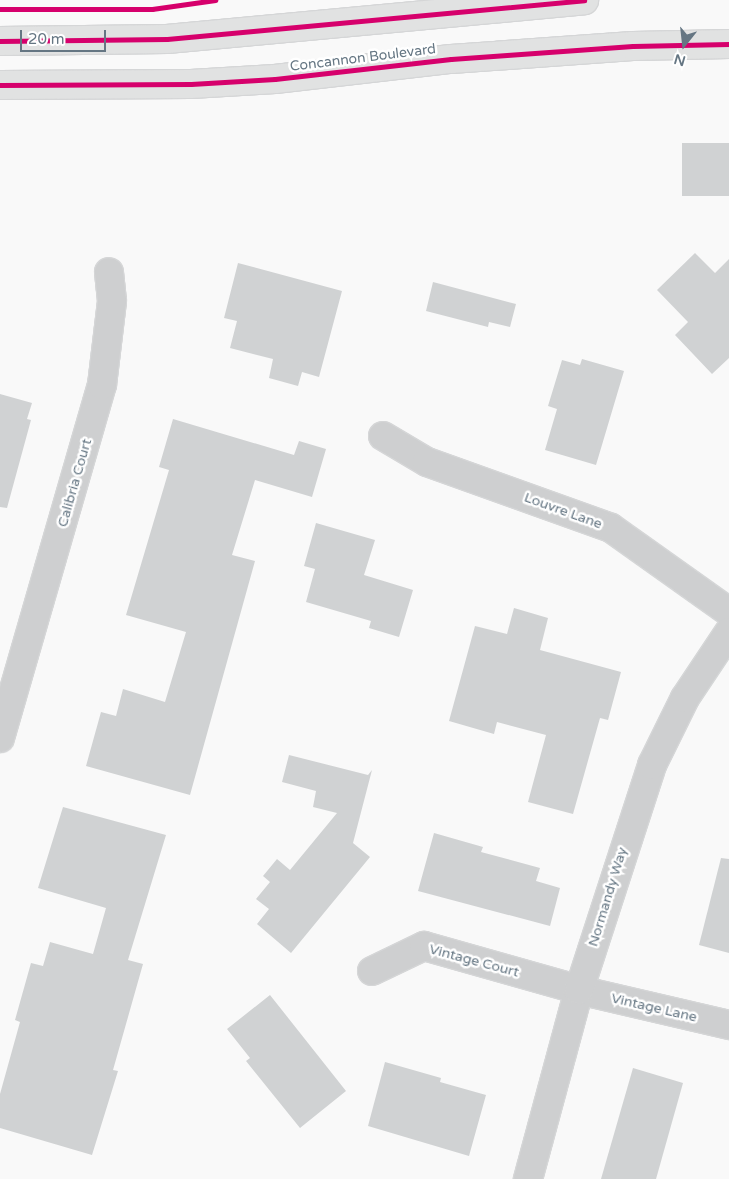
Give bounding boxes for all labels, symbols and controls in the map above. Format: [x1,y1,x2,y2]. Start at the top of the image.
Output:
scale bar [22,20,109,52]
north arrow [659,20,709,70]
text: 20 m [28,30,65,48]
street label: Concannon Boulevard [289,41,437,75]
text: N [672,50,687,70]
street label: Calibria Court [54,437,96,529]
street label: Louvre Lane [522,489,604,533]
street label: Normandy Way [585,845,631,949]
street label: Vintage Court [427,941,521,981]
street label: Vintage Lane [610,990,698,1026]

